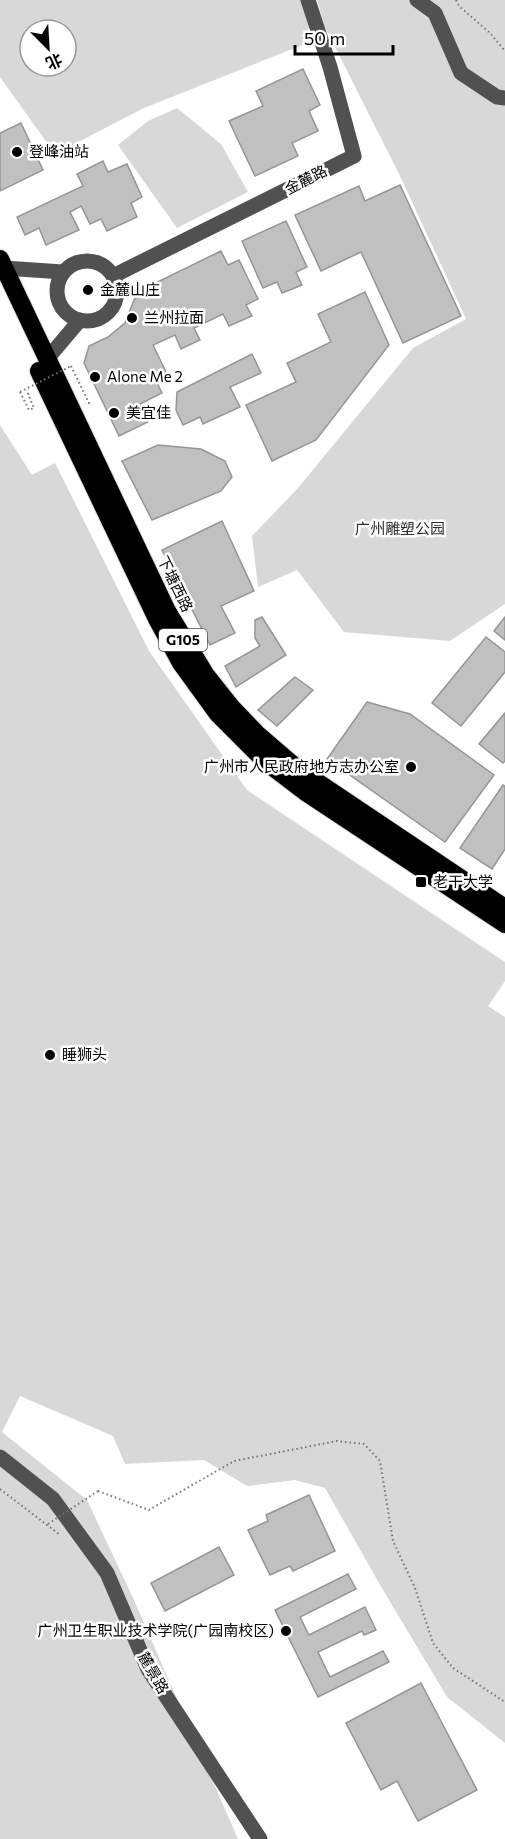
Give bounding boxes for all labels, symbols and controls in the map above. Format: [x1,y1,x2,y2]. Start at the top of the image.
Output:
north arrow [18,18,78,78]
scale bar [295,18,392,56]
text: 50 m [304,27,345,49]
text: 北 [43,50,65,74]
place label: 登峰油站 [29,142,89,160]
marker: 登峰油站 [10,145,24,159]
street label: 金麓路 [281,161,330,197]
place label: 金麓山庄 [100,280,160,298]
marker: 金麓山庄 [81,283,95,297]
place label: 兰州拉面 [144,308,204,326]
marker: 兰州拉面 [125,311,139,325]
place label: Alone Me 2 [107,367,183,385]
marker: Alone Me 2 [88,370,102,384]
place label: 美宜佳 [126,403,171,421]
marker: 美宜佳 [107,406,121,420]
park label: 广州雕塑公园 [355,519,445,537]
street label: 下塘西路 [155,553,197,614]
road number: G105 [159,629,207,651]
place label: 广州市人民政府地方志办公室 [204,757,399,775]
marker: 广州市人民政府地方志办公室 [404,760,418,774]
place label: 老干大学 [433,872,493,890]
marker: 老干大学 [414,875,428,889]
place label: 睡狮头 [62,1045,107,1063]
marker: 睡狮头 [43,1048,57,1062]
place label: 广州卫生职业技术学院(广园南校区) [37,1621,274,1639]
marker: 广州卫生职业技术学院(广园南校区) [279,1624,293,1638]
street label: 麓景路 [135,1649,173,1696]

